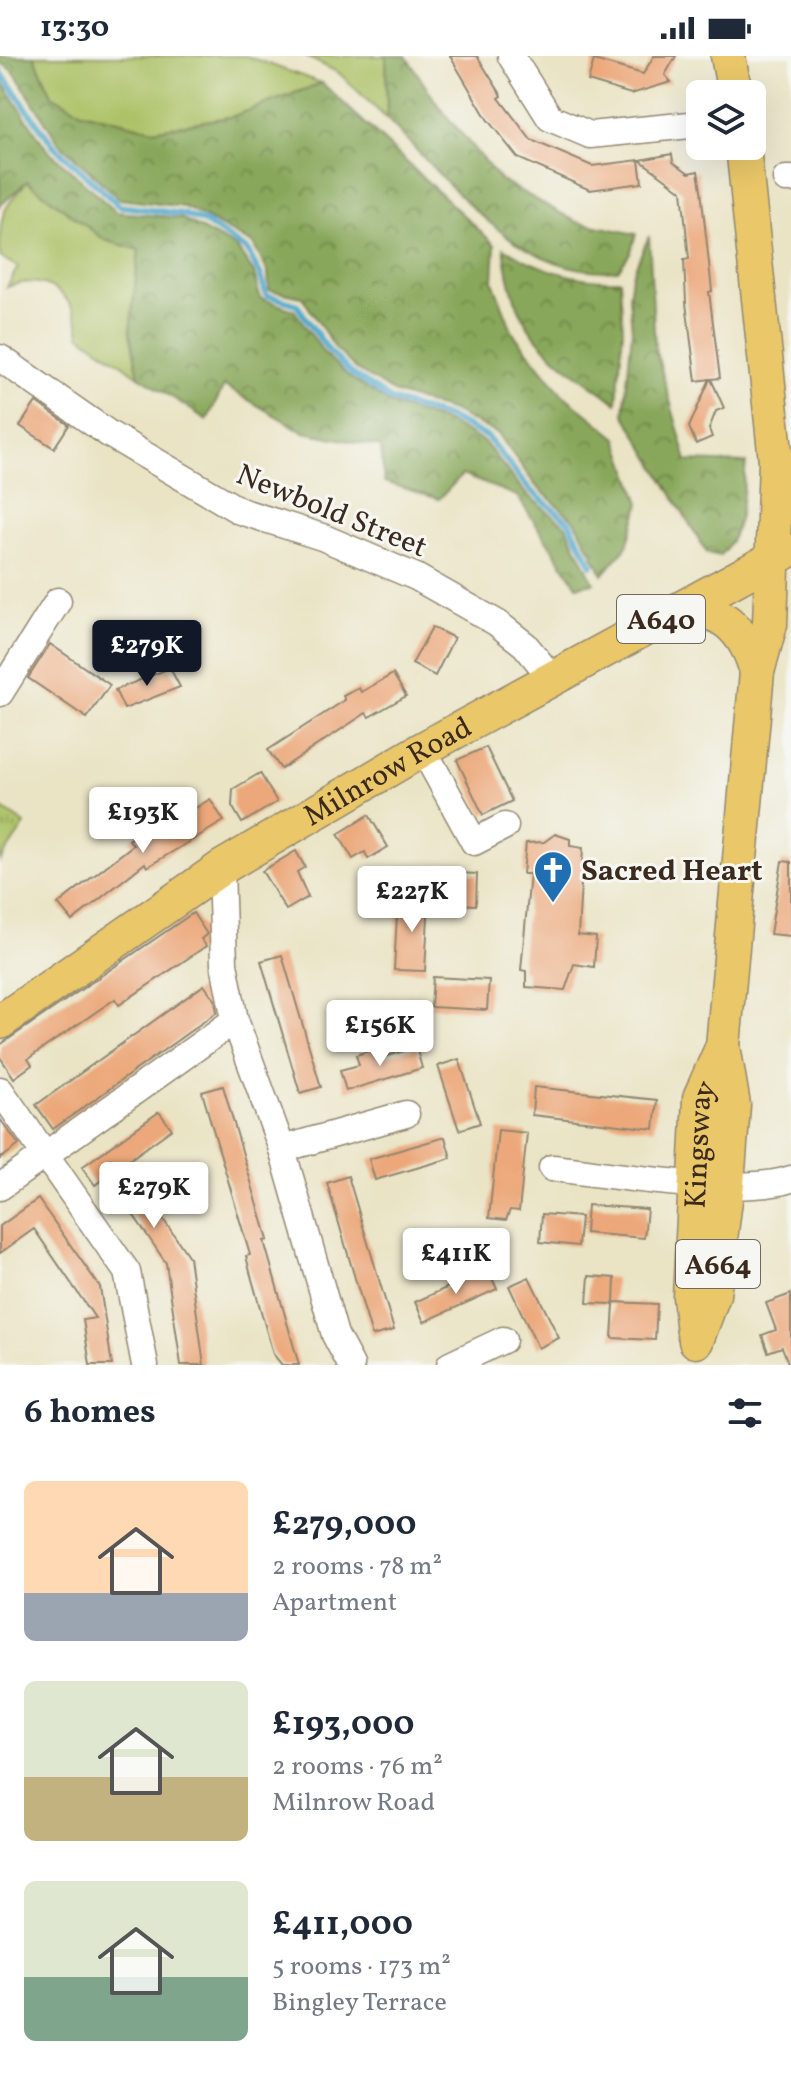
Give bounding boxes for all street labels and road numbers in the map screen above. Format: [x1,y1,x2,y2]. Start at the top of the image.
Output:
street label: Newbold Street [230,455,433,569]
road number: A640 [617,595,705,643]
street label: Milnrow Road [296,707,480,838]
street label: Kingsway [675,1074,728,1210]
road number: A664 [676,1240,760,1288]

